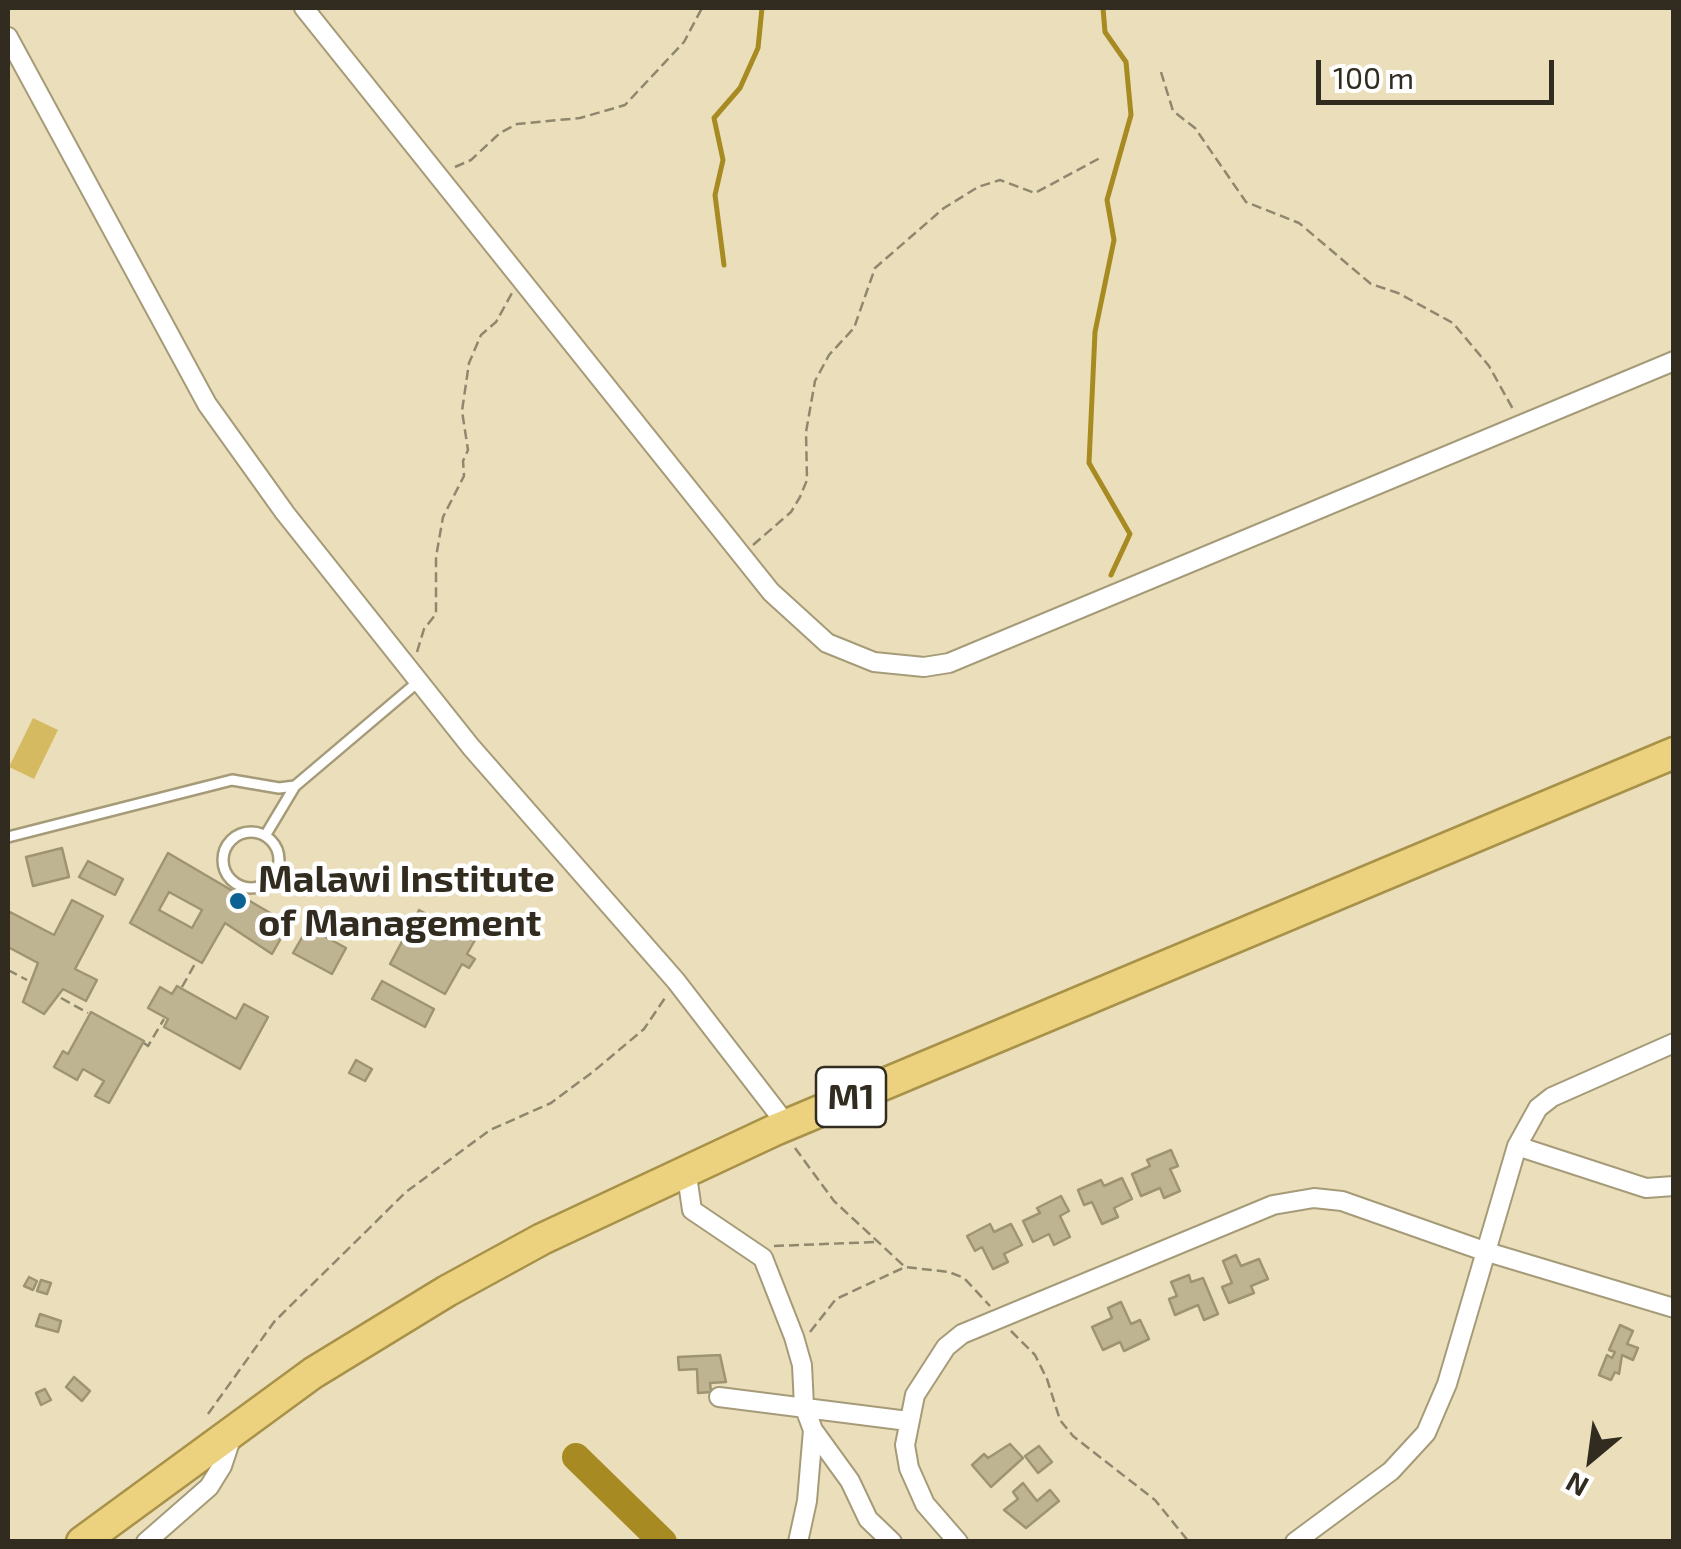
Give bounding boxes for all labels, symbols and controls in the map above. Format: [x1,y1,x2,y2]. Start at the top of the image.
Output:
scale bar [1321,40,1558,102]
text: 100 m [1333,59,1414,95]
place label: Malawi Institute of Management [258,856,555,946]
marker: Malawi Institute of Management [227,890,249,912]
road number: M1 [816,1067,886,1127]
north arrow [1541,1409,1641,1509]
text: N [1559,1465,1594,1505]

